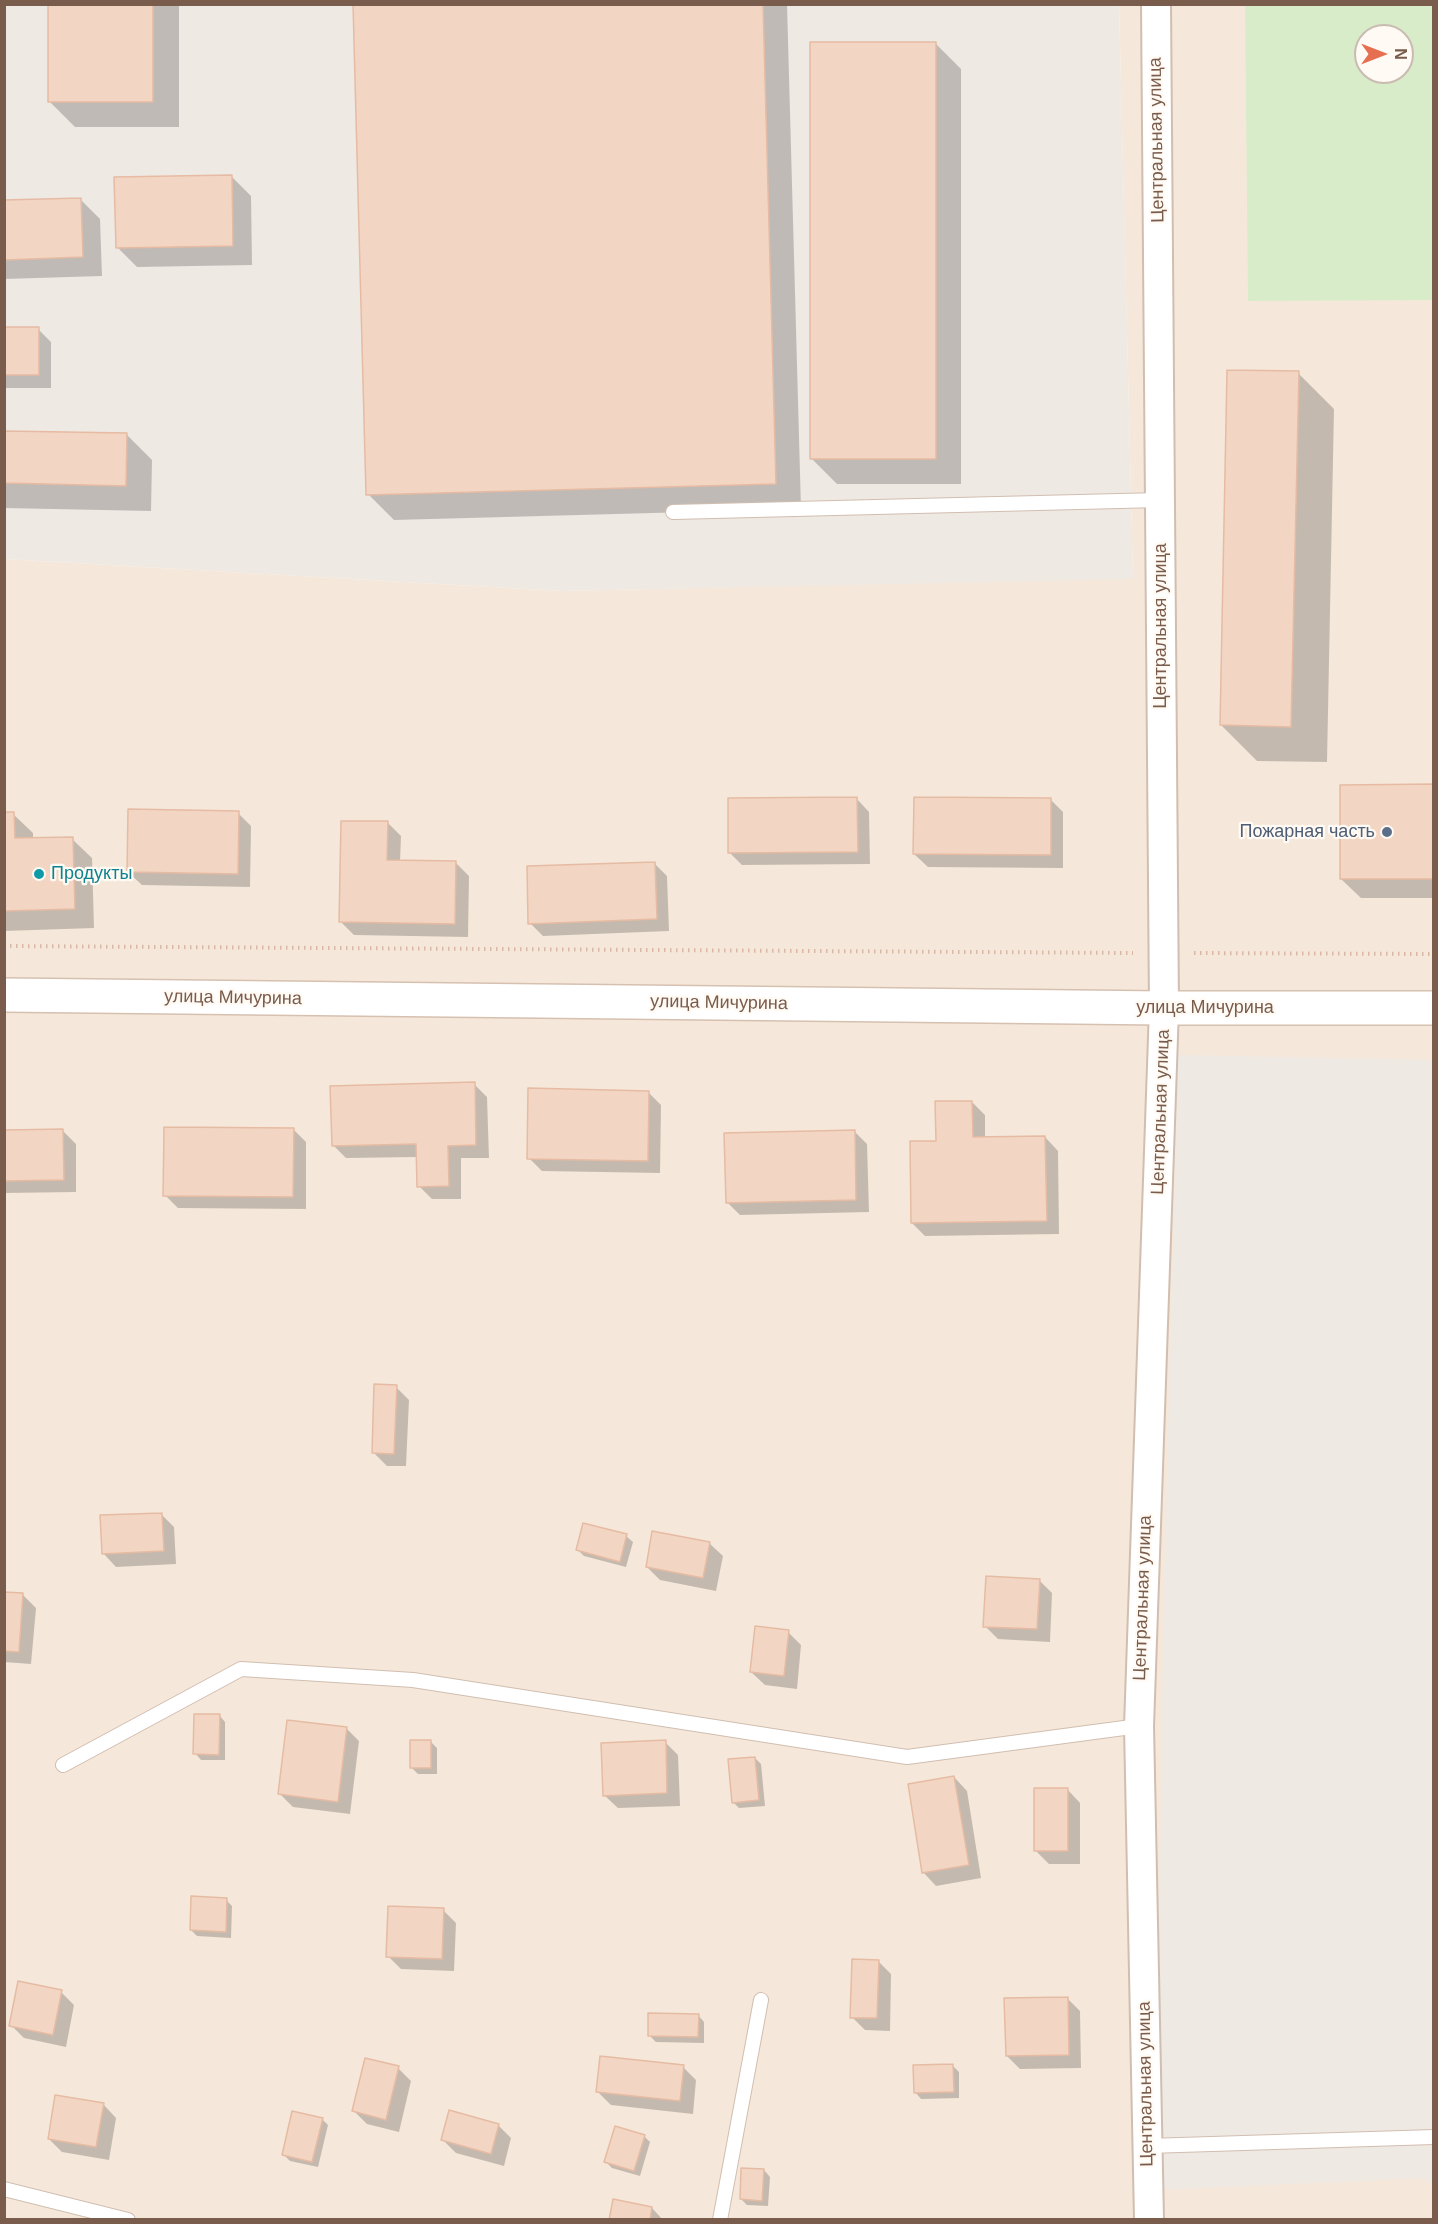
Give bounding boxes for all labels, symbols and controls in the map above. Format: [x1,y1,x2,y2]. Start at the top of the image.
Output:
north arrow [1354,24,1414,84]
text: N [1392,48,1409,60]
street label: Центральная улица [1145,57,1169,223]
street label: Центральная улица [1150,543,1172,709]
place label: Пожарная часть [1239,821,1375,843]
marker: Пожарная часть [1380,825,1394,839]
place label: Продукты [51,863,132,885]
marker: Продукты [32,867,46,881]
street label: улица Мичурина [164,986,302,1010]
street label: улица Мичурина [650,991,788,1015]
street label: улица Мичурина [1136,997,1274,1019]
street label: Центральная улица [1147,1029,1175,1195]
street label: Центральная улица [1129,1515,1157,1681]
street label: Центральная улица [1134,2001,1158,2167]

